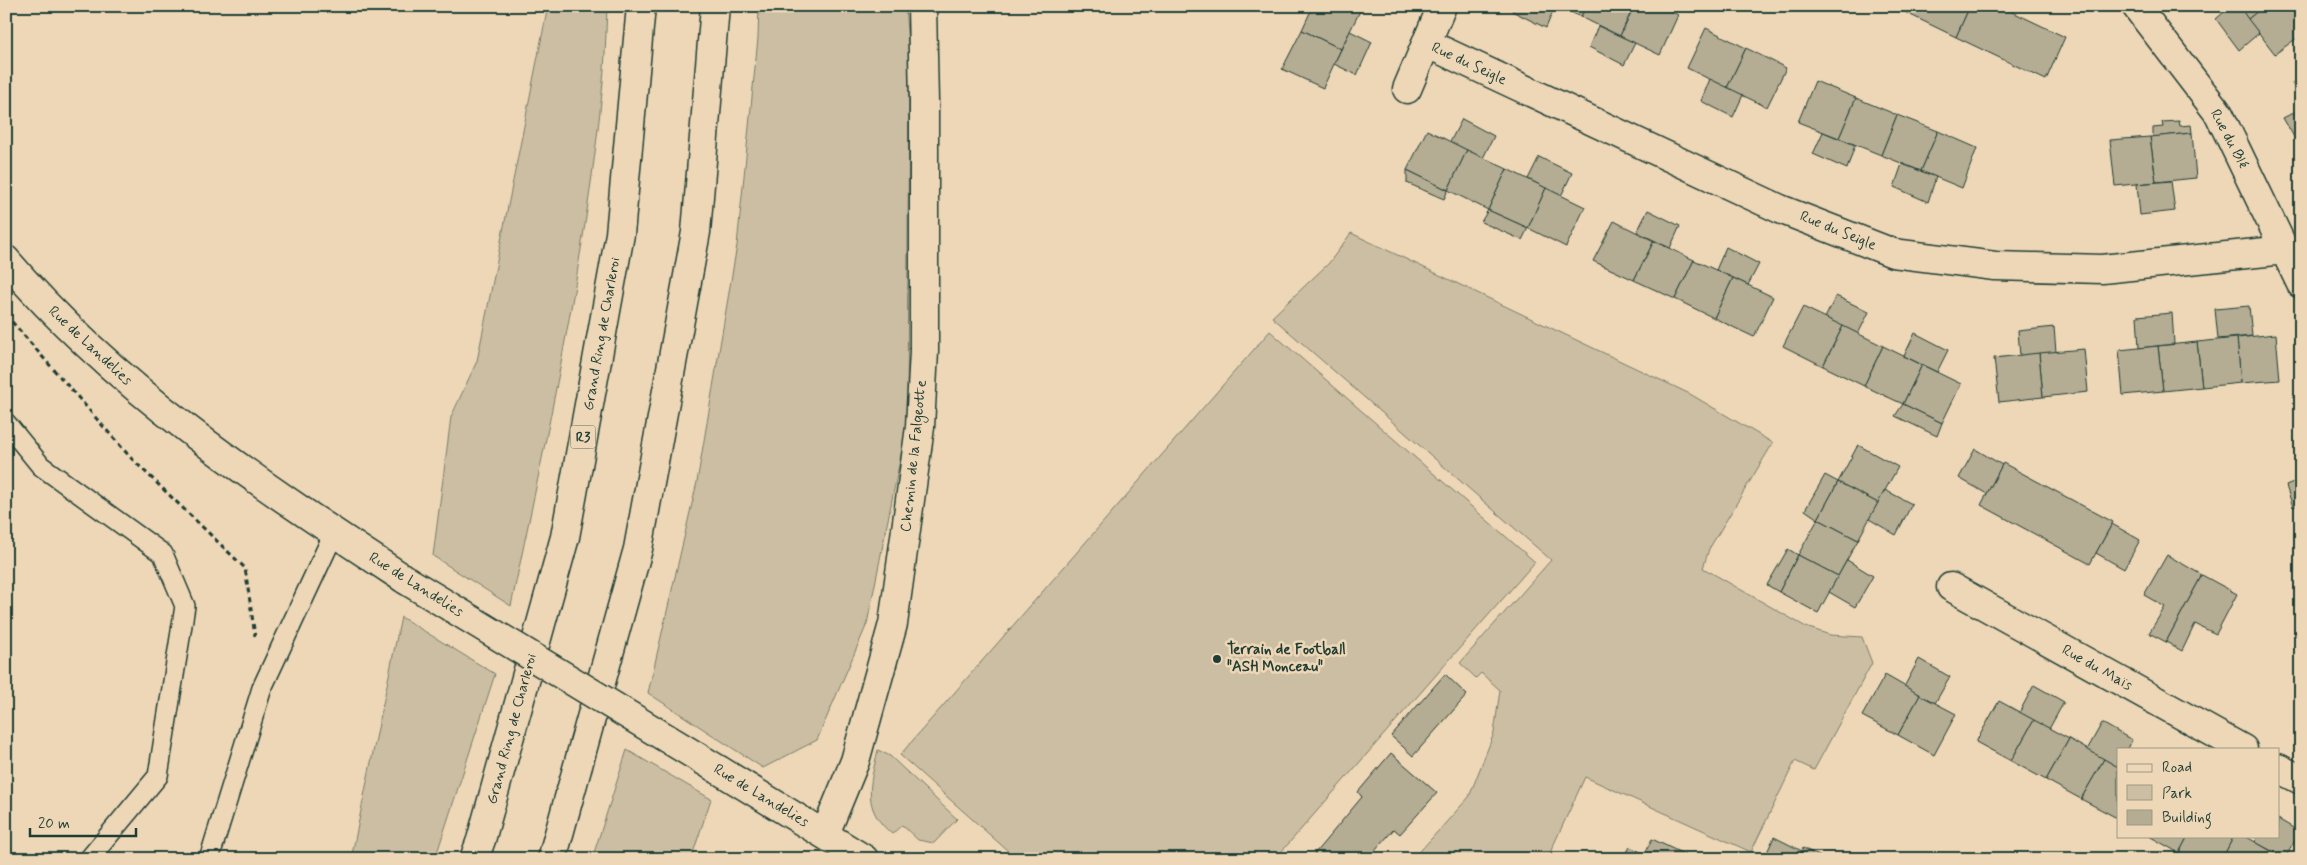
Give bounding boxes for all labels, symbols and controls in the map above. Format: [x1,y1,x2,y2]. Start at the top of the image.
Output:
street label: Rue du Seigle [1428,38,1510,90]
street label: Rue du Blé [2205,106,2253,172]
street label: Rue du Seigle [1797,207,1879,255]
street label: Grand Ring de Charleroi [579,256,625,412]
street label: Rue de Landelies [44,302,137,390]
street label: Chemin de la Falgeotte [896,379,933,533]
road number: R3 [570,426,596,448]
street label: Rue de Landelies [365,548,467,622]
place label: Terrain de Football "ASH Monceau" [1227,640,1346,677]
street label: Rue du Maïs [2058,640,2136,696]
street label: Grand Ring de Charleroi [482,651,542,807]
marker: Terrain de Football "ASH Monceau" [1211,653,1223,665]
legend [2117,748,2280,838]
text: Road [2162,758,2192,778]
street label: Rue de Landelies [710,760,813,833]
text: Park [2162,784,2192,804]
scale bar [30,805,136,837]
text: Building [2162,808,2212,829]
text: 20 m [38,814,70,834]

